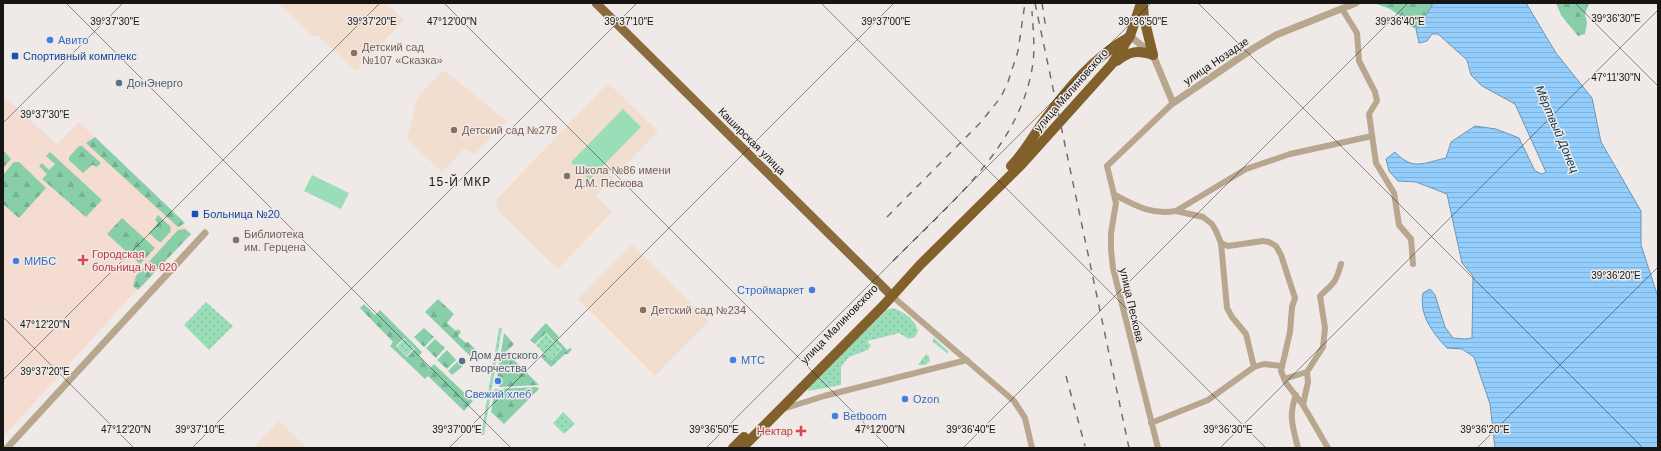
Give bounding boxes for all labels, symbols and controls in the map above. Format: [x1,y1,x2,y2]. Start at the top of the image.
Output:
text: 39°36'30"E [1591,13,1641,24]
text: 39°37'30"E [90,16,140,27]
text: 39°37'20"E [347,16,397,27]
text: 47°12'00"N [427,16,477,27]
text: 39°37'10"E [604,16,654,27]
text: 39°37'00"E [861,16,911,27]
text: 39°36'50"E [1118,16,1168,27]
text: 39°36'40"E [1375,16,1425,27]
place label: Авито [58,34,88,46]
marker: Авито [45,35,55,45]
street label: улица Нозадзе [1181,35,1251,87]
place label: Детский сад №107 «Сказка» [362,41,443,66]
street label: улица Малиновского [1032,46,1110,134]
marker: Детский сад №107 «Сказка» [349,48,359,58]
place label: Спортивный комплекс [23,50,137,62]
marker: Спортивный комплекс [10,51,20,61]
text: 47°11'30"N [1591,72,1641,83]
place label: ДонЭнерго [127,77,183,89]
marker: ДонЭнерго [114,78,124,88]
water label: Мёртвый Донец [1532,83,1582,175]
street label: Каширская улица [716,105,789,178]
text: 39°37'30"E [20,109,70,120]
place label: Детский сад №278 [462,124,557,136]
marker: Детский сад №278 [449,125,459,135]
place label: Школа №86 имени Д.М. Пескова [575,164,671,189]
marker: Школа №86 имени Д.М. Пескова [562,171,572,181]
district label: 15-Й МКР [429,174,491,189]
place label: Больница №20 [203,208,280,220]
marker: Больница №20 [190,209,200,219]
place label: Библиотека им. Герцена [244,228,307,253]
marker: Библиотека им. Герцена [231,235,241,245]
place label: Городская больница № 020 [92,248,177,273]
marker: Городская больница № 020 [77,254,89,266]
place label: МИБС [24,255,56,267]
marker: МИБС [11,256,21,266]
street label: улица Пескова [1118,267,1147,344]
text: 39°36'20"E [1591,270,1641,281]
street label: улица Малиновского [798,282,880,366]
place label: Строймаркет [737,284,804,296]
marker: Строймаркет [807,285,817,295]
place label: Детский сад №234 [651,304,746,316]
marker: Детский сад №234 [638,305,648,315]
text: 47°12'20"N [20,319,70,330]
place label: Дом детского творчества [470,349,538,374]
place label: МТС [741,354,765,366]
marker: МТС [728,355,738,365]
marker: Дом детского творчества [457,356,467,366]
text: 39°37'20"E [20,366,70,377]
marker: Свежий хлеб [493,376,503,386]
place label: Свежий хлеб [465,388,531,400]
place label: Ozon [913,393,939,405]
marker: Ozon [900,394,910,404]
place label: Betboom [843,410,887,422]
marker: Betboom [830,411,840,421]
text: 47°12'20"N [101,424,151,435]
text: 39°37'10"E [175,424,225,435]
text: 39°37'00"E [432,424,482,435]
text: 39°36'50"E [689,424,739,435]
text: 47°12'00"N [855,424,905,435]
text: 39°36'40"E [946,424,996,435]
text: 39°36'30"E [1203,424,1253,435]
text: 39°36'20"E [1460,424,1510,435]
place label: Нектар [757,425,793,437]
marker: Нектар [796,426,806,436]

